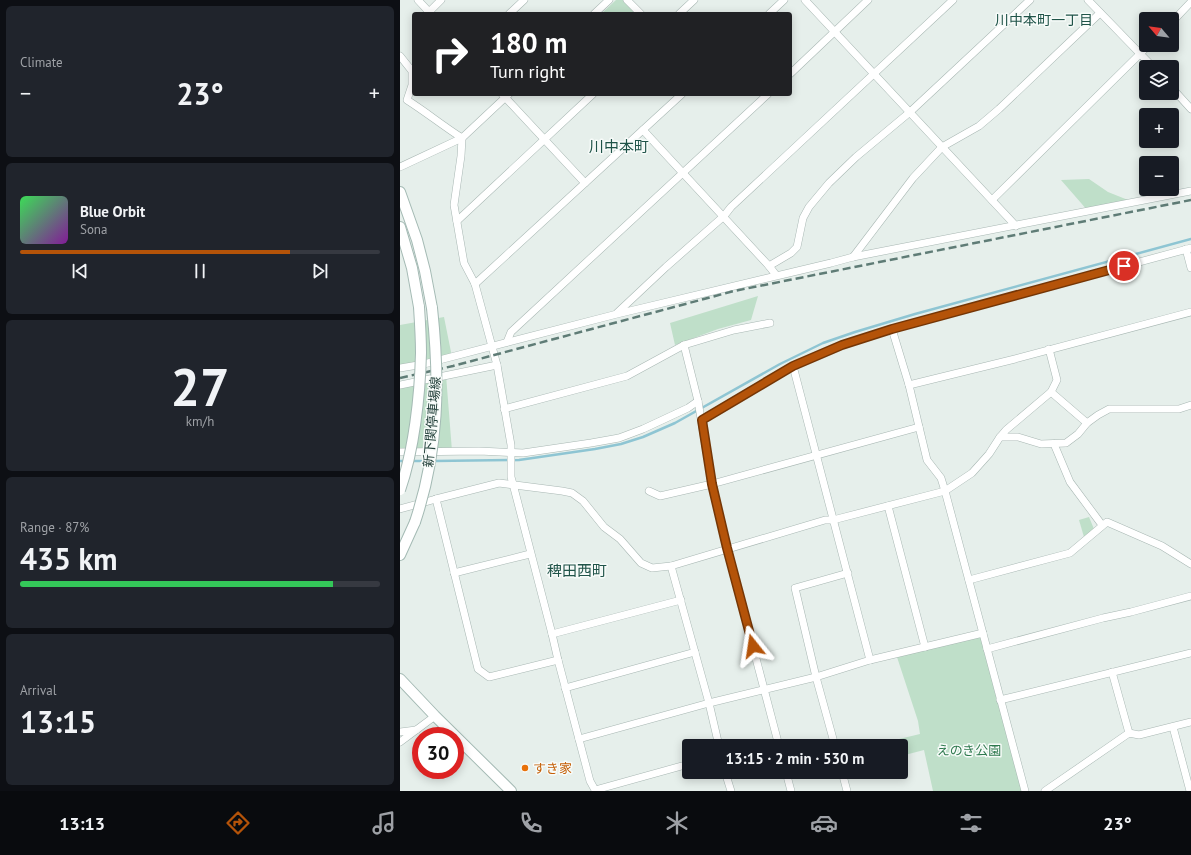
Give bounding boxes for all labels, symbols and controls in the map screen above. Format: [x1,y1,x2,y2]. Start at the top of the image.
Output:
district label: 川中本町一丁目 [995,11,1093,29]
north arrow [1139,12,1179,52]
map controls [1139,12,1179,196]
text: 180 m [490,24,567,61]
icon: right [424,28,476,80]
text: Climate [20,54,63,71]
text: Turn right [490,60,565,83]
button: layers [1139,60,1179,100]
text: 23° [176,74,224,113]
text: − [20,79,31,107]
text: + [369,79,380,107]
button: + [1139,108,1179,148]
district label: 川中本町 [589,137,649,156]
button: − [1139,156,1179,196]
text: Blue Orbit [80,202,145,221]
text: Sona [80,221,107,238]
pin [1107,249,1141,283]
icon: arrive [1113,255,1135,277]
icon: previous [69,260,91,282]
icon: pause [189,260,211,282]
icon: next [309,260,331,282]
text: 27 [171,353,229,420]
street label: 新下関停車場線 [420,376,444,468]
text: km/h [186,413,214,430]
text: Range · 87% [20,519,89,536]
text: 435 km [20,539,118,578]
district label: 稗田西町 [547,561,607,580]
position arrow [732,625,774,667]
text: Arrival [20,682,56,699]
text: 13:15 [20,702,96,741]
speed limit sign: 30 [412,727,464,779]
park label: えのき公園 [937,742,1001,759]
text: 13:15 · 2 min · 530 m [726,749,864,768]
place label: すき家 [533,760,572,777]
marker: すき家 [520,763,530,773]
icon: directions [224,809,252,837]
icon: music [370,809,398,837]
icon: phone [517,809,545,837]
icon: climate [663,809,691,837]
icon: car [810,809,838,837]
icon: filters [957,809,985,837]
text: 13:13 [59,812,105,835]
text: 23° [1103,812,1132,835]

